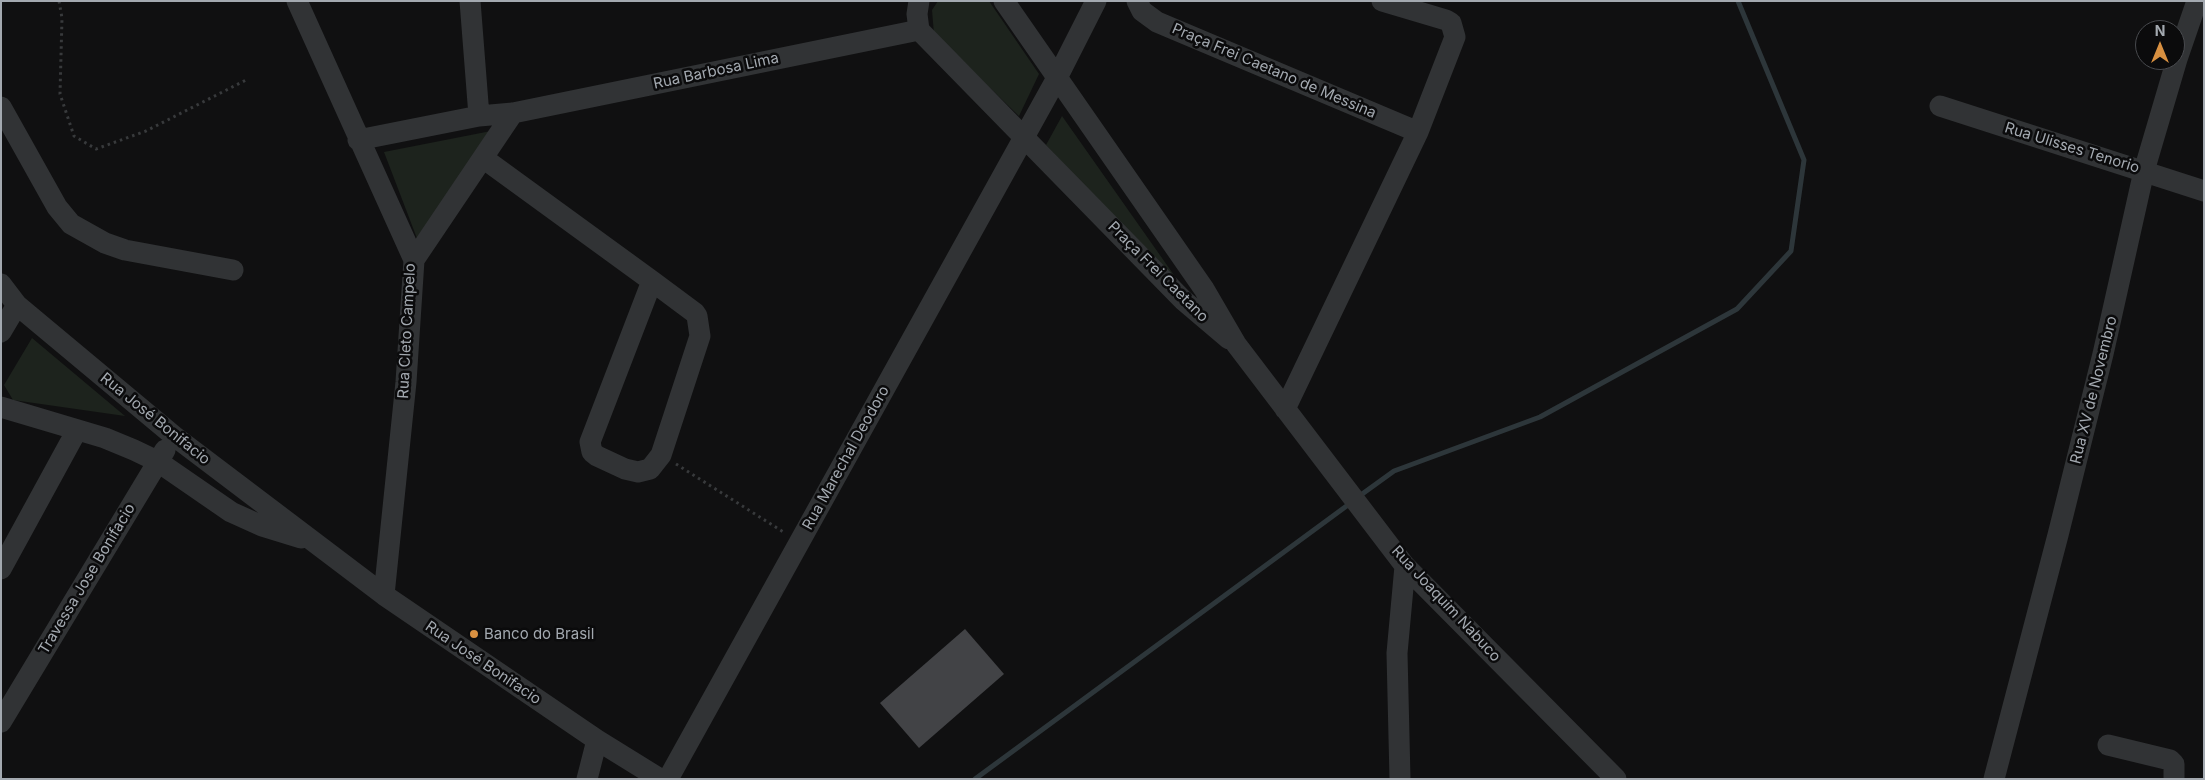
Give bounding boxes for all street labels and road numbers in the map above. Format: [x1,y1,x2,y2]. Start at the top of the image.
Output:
street label: Praça Frei Caetano de Messina [1169,20,1379,122]
street label: Rua Barbosa Lima [652,49,780,93]
street label: Rua Ulisses Tenorio [2002,119,2142,177]
street label: Praça Frei Caetano [1104,218,1212,326]
street label: Rua Cleto Campelo [394,263,420,399]
street label: Rua XV de Novembro [2067,314,2121,466]
street label: Rua José Bonifacio [97,369,213,469]
street label: Rua Marechal Deodoro [799,383,893,533]
street label: Travessa Jose Bonifacio [35,500,139,658]
street label: Rua Joaquim Nabuco [1388,542,1504,666]
street label: Rua José Bonifacio [422,618,544,708]

